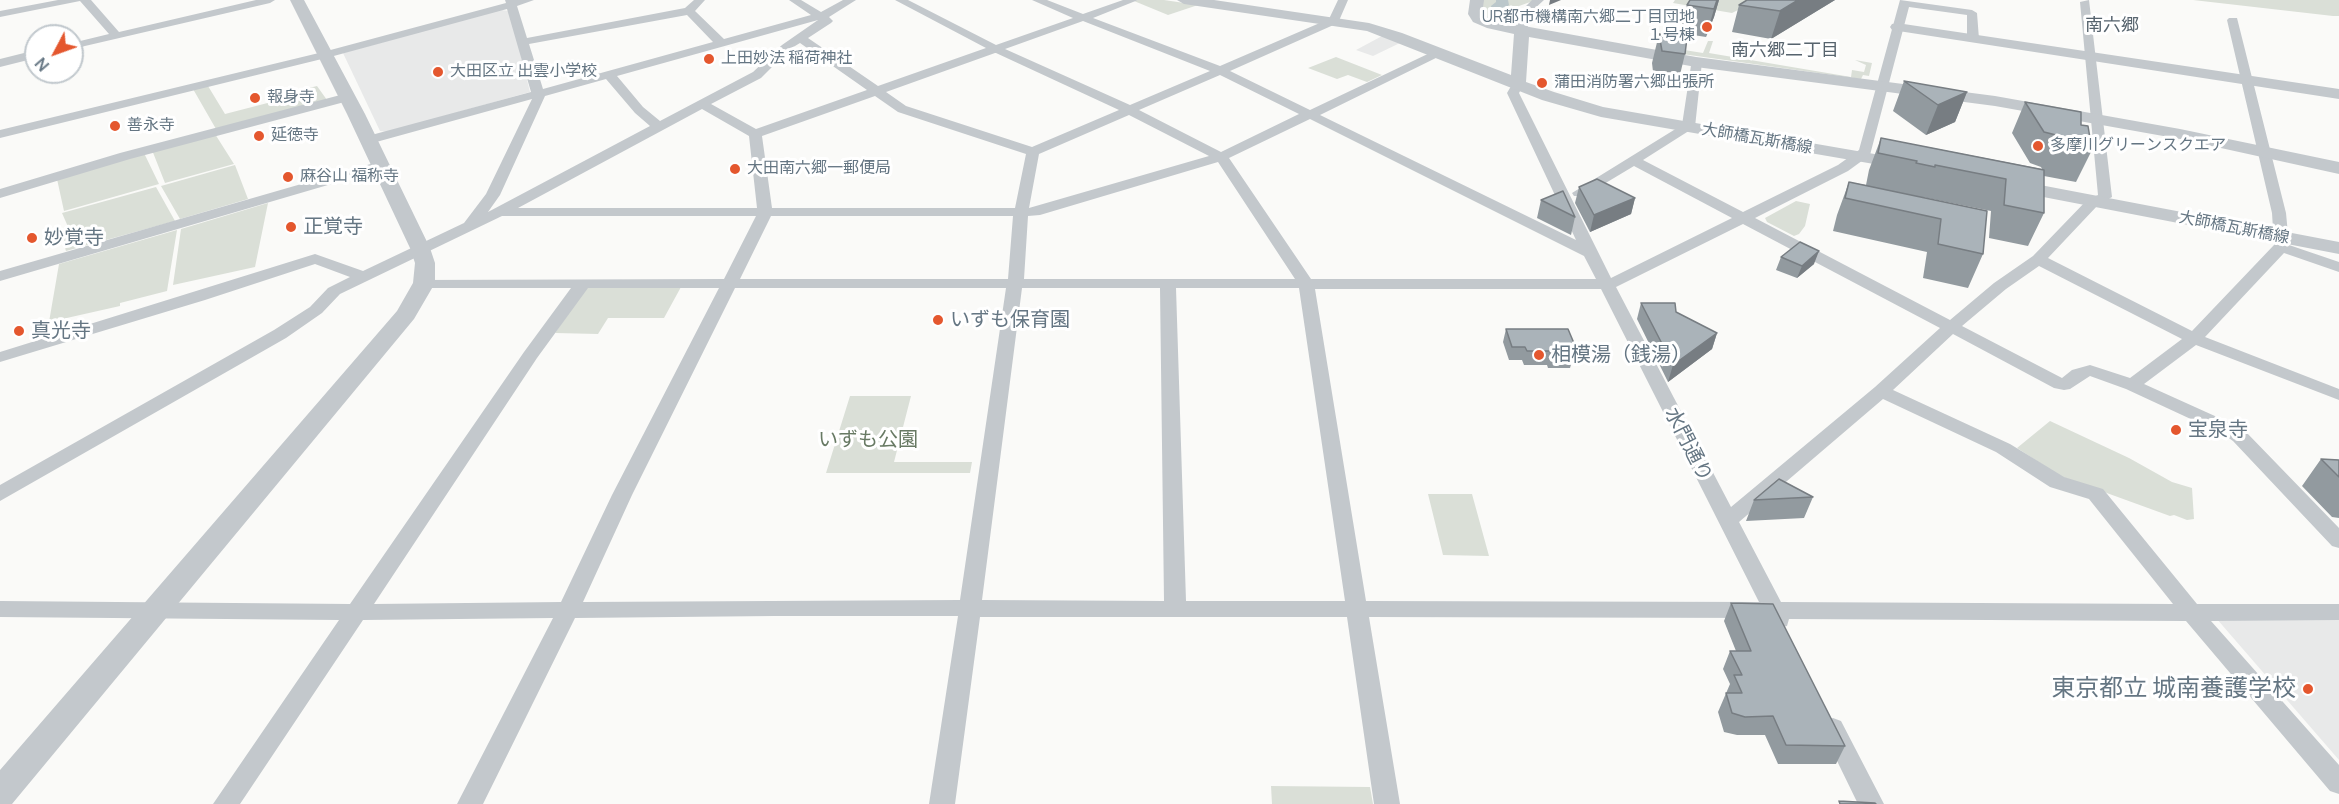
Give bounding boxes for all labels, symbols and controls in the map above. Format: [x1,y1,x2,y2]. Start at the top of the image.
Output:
place label: UR都市機構南六郷二丁目団地 １号棟 [1482,8,1695,46]
district label: 南六郷 [2085,15,2139,37]
marker: UR都市機構南六郷二丁目団地 １号棟 [1700,20,1714,34]
north arrow [24,24,84,84]
district label: 南六郷二丁目 [1731,40,1839,62]
place label: 上田妙法 稲荷神社 [721,49,852,69]
marker: 上田妙法 稲荷神社 [702,52,716,66]
text: N [30,53,54,76]
place label: 大田区立 出雲小学校 [450,62,597,82]
marker: 大田区立 出雲小学校 [431,65,445,79]
place label: 蒲田消防署六郷出張所 [1554,73,1714,93]
marker: 蒲田消防署六郷出張所 [1535,76,1549,90]
place label: 報身寺 [267,88,315,108]
marker: 報身寺 [248,91,262,105]
place label: 善永寺 [127,116,175,136]
marker: 善永寺 [108,119,122,133]
street label: 大師橋瓦斯橋線 [1700,120,1814,158]
place label: 延徳寺 [271,126,319,146]
marker: 延徳寺 [252,129,266,143]
place label: 多摩川グリーンスクエア [2050,136,2226,156]
marker: 多摩川グリーンスクエア [2031,139,2045,153]
place label: 大田南六郷一郵便局 [747,159,891,179]
marker: 大田南六郷一郵便局 [728,162,742,176]
place label: 麻谷山 福称寺 [300,167,399,187]
marker: 麻谷山 福称寺 [281,170,295,184]
street label: 大師橋瓦斯橋線 [2177,208,2291,248]
place label: 正覚寺 [303,215,363,239]
marker: 正覚寺 [284,220,298,234]
place label: 妙覚寺 [44,226,104,250]
marker: 妙覚寺 [25,231,39,245]
place label: いずも保育園 [950,308,1070,332]
marker: いずも保育園 [931,313,945,327]
place label: 真光寺 [31,319,91,343]
marker: 真光寺 [12,324,26,338]
place label: 相模湯（銭湯） [1551,343,1691,367]
marker: 相模湯（銭湯） [1532,348,1546,362]
street label: 水門通り [1659,404,1717,486]
place label: 宝泉寺 [2188,418,2248,442]
marker: 宝泉寺 [2169,423,2183,437]
park label: いずも公園 [818,428,918,452]
place label: 東京都立 城南養護学校 [2051,675,2296,703]
marker: 東京都立 城南養護学校 [2301,682,2315,696]

